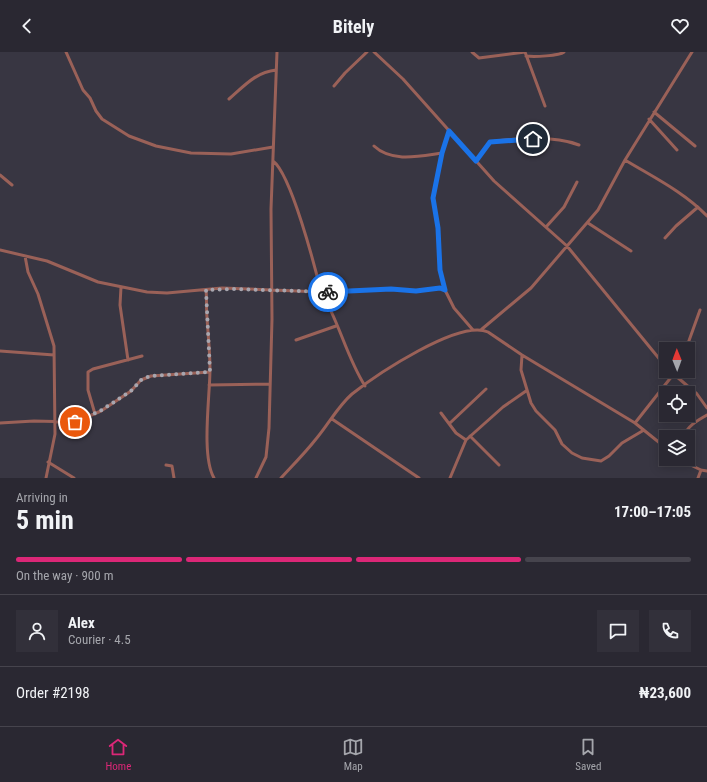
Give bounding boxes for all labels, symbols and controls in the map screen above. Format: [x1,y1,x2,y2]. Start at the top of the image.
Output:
icon: back [16,15,38,37]
icon: heart [669,15,691,37]
text: Bitely [333,16,374,37]
pin [516,122,550,156]
icon: home [522,128,544,150]
courier [308,272,348,312]
icon: bike [317,281,339,303]
north arrow [659,342,695,378]
map controls [659,342,695,466]
button: locate [659,386,695,422]
pin [58,405,92,439]
icon: bag [64,411,86,433]
button: layers [659,430,695,466]
text: Arriving in [16,490,68,505]
text: 17:00–17:05 [614,503,691,521]
text: 5 min [16,505,74,535]
text: On the way · 900 m [16,568,113,583]
button: person [16,610,58,652]
button: chat [597,610,639,652]
button: phone [649,610,691,652]
text: Alex [68,614,95,632]
text: Courier · 4.5 [68,632,131,647]
text: Order #2198 [16,684,90,702]
text: ₦23,600 [639,684,691,702]
tab: Home [106,736,131,773]
tab: Map [342,736,364,773]
tab: Saved [575,736,601,773]

